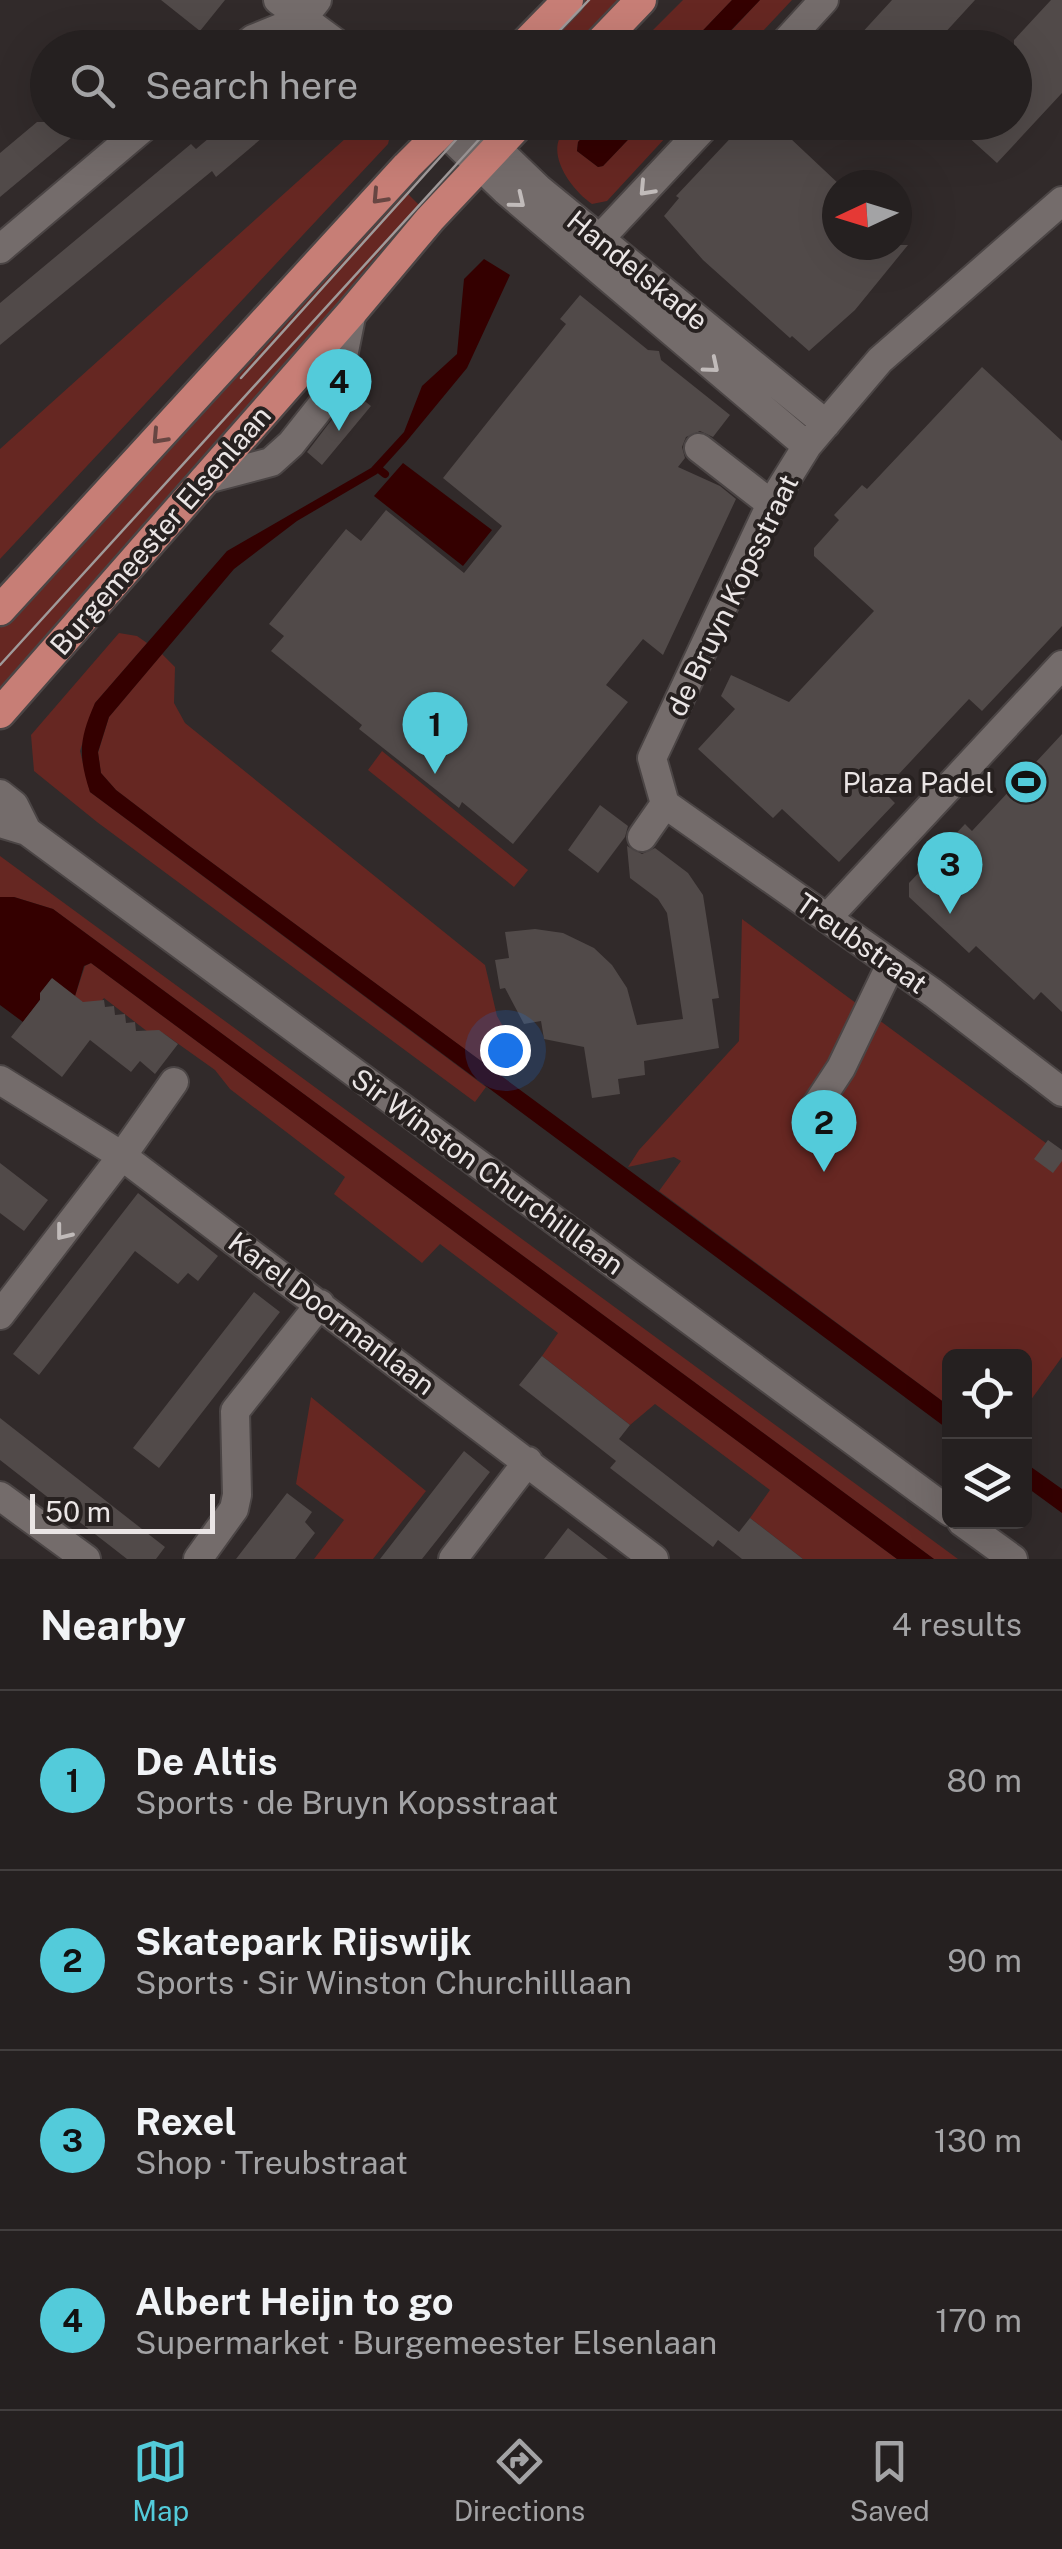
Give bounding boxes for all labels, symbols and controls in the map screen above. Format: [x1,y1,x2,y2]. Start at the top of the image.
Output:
search box [30,30,1032,140]
icon: search [65,58,120,113]
text: Search here [145,63,358,108]
north arrow [822,170,912,260]
one-way arrow [640,177,658,196]
one-way arrow [373,185,391,204]
one-way arrow [507,189,525,207]
street label: Handelskade [561,203,715,337]
pin: 4 [306,348,372,431]
one-way arrow [701,354,719,372]
street label: Burgemeester Elsenlaan [43,399,277,661]
one-way arrow [153,425,171,443]
street label: de Bruyn Kopsstraat [659,469,805,721]
pin: 1 [402,692,468,774]
sports icon: Plaza Padel [1003,759,1049,805]
place label: Plaza Padel [842,766,994,799]
pin: 3 [918,832,982,914]
street label: Treubstraat [790,886,934,1000]
your location [480,1025,531,1076]
street label: Sir Winston Churchilllaan [345,1061,631,1281]
pin: 2 [792,1090,856,1172]
one-way arrow [57,1222,75,1240]
street label: Karel Doormanlaan [222,1225,442,1401]
map controls [942,1349,1032,1529]
button: locate [942,1349,1032,1439]
button: layers [942,1439,1032,1529]
scale bar [30,1489,215,1534]
text: 50 m [45,1495,111,1528]
text: Nearby [40,1600,186,1649]
text: 4 results [892,1606,1022,1643]
text: De Altis [135,1739,277,1784]
text: 1 [66,1762,79,1799]
text: 80 m [946,1762,1022,1799]
text: Sports · de Bruyn Kopsstraat [135,1784,558,1821]
text: Skatepark Rijswijk [135,1919,472,1964]
text: 2 [62,1942,83,1979]
text: 90 m [947,1942,1022,1979]
text: Sports · Sir Winston Churchilllaan [135,1964,632,2001]
text: Rexel [135,2099,237,2144]
text: 3 [62,2122,83,2159]
text: 130 m [934,2122,1022,2159]
text: Shop · Treubstraat [135,2144,408,2181]
text: Albert Heijn to go [135,2279,454,2324]
text: 4 [62,2302,83,2339]
text: 170 m [935,2302,1022,2339]
text: Supermarket · Burgemeester Elsenlaan [135,2324,717,2361]
tab: Map [132,2434,189,2527]
tab: Directions [454,2434,585,2527]
tab: Saved [850,2434,930,2527]

